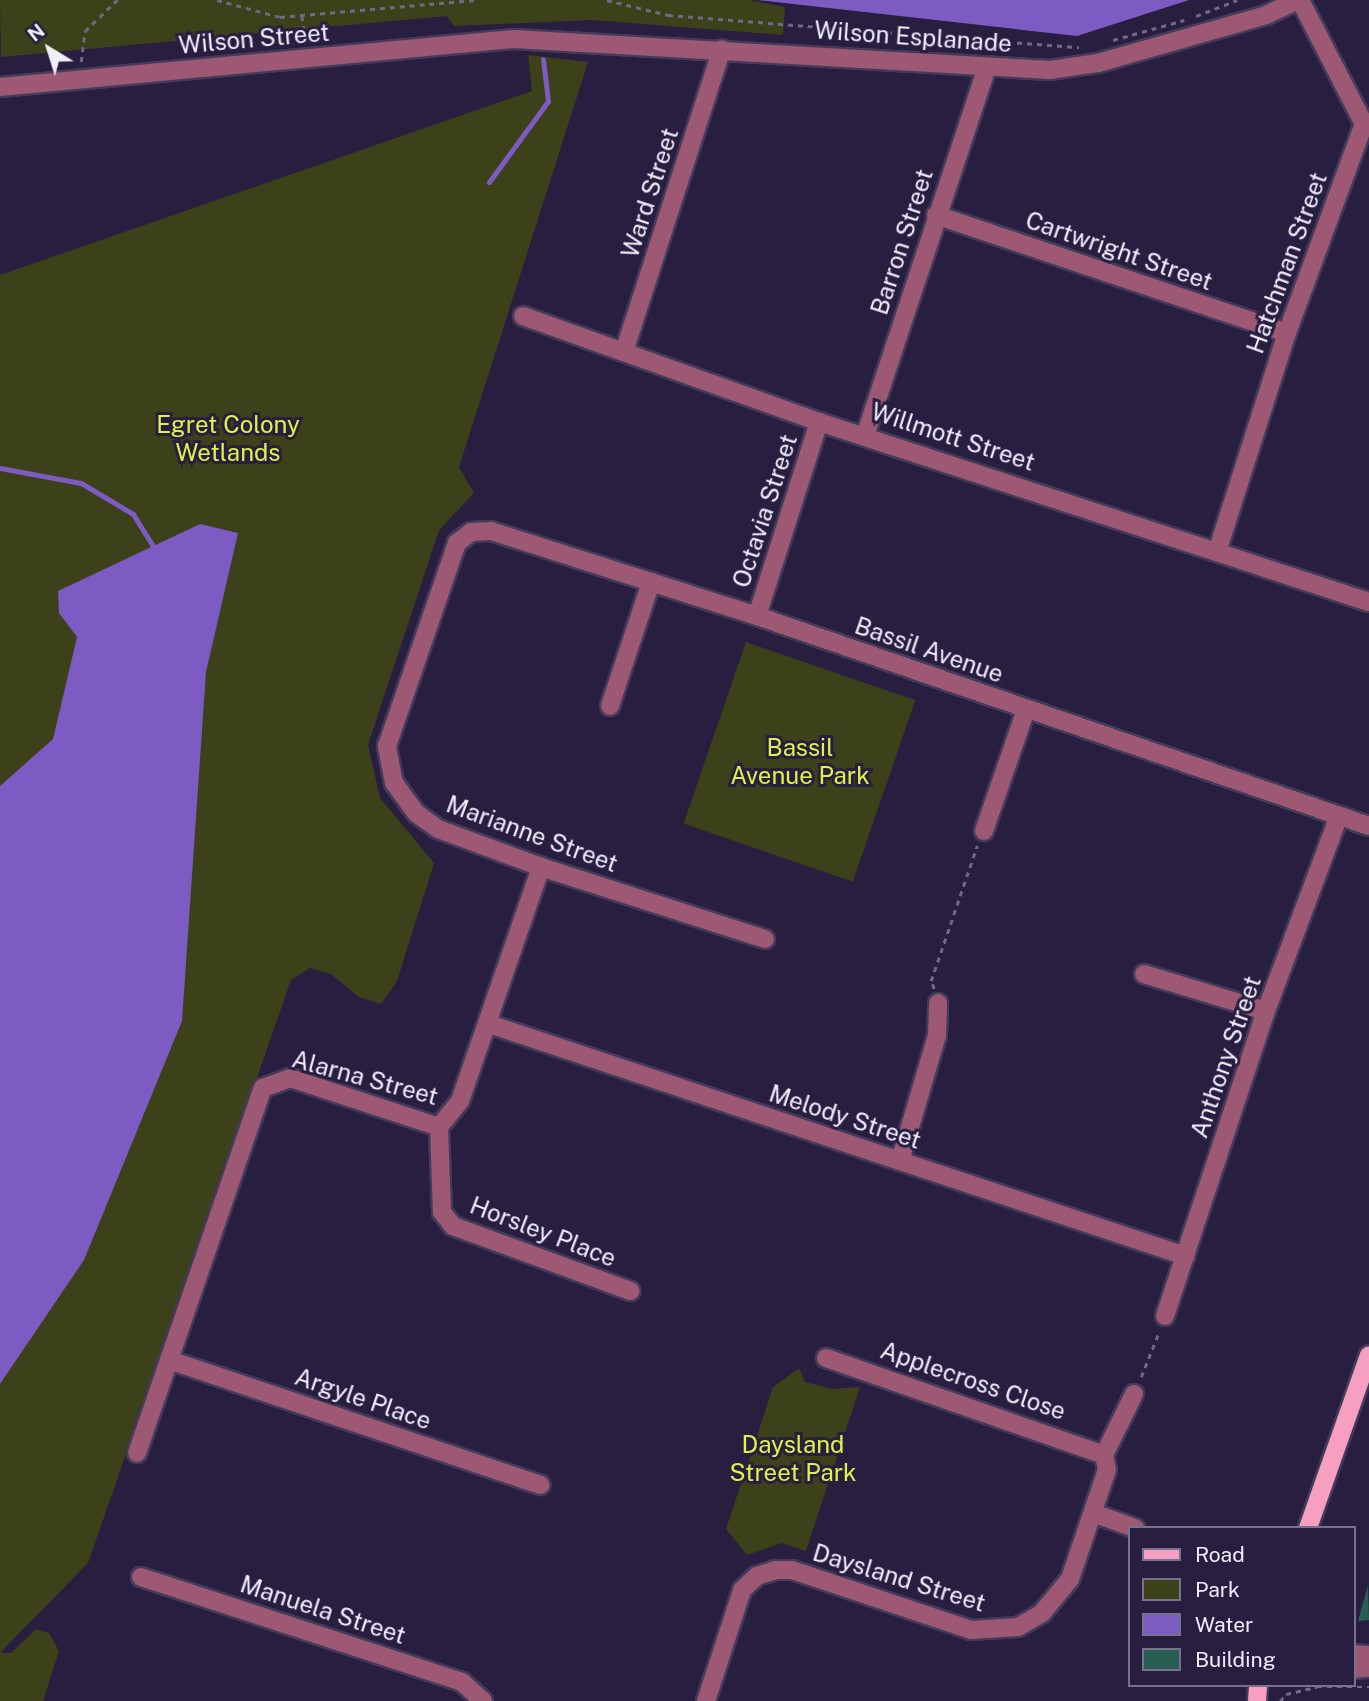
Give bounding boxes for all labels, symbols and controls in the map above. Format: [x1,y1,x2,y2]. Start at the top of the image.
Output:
north arrow [14,14,84,84]
street label: Wilson Esplanade [813,16,1013,58]
street label: Wilson Street [177,18,331,60]
text: N [23,19,49,46]
street label: Ward Street [616,125,684,261]
street label: Barron Street [865,166,939,318]
street label: Hatchman Street [1241,169,1333,357]
street label: Cartwright Street [1022,206,1216,296]
street label: Willmott Street [868,397,1038,477]
park label: Egret Colony Wetlands [156,411,300,467]
street label: Octavia Street [727,431,803,591]
street label: Bassil Avenue [851,611,1007,689]
park label: Bassil Avenue Park [730,734,870,790]
street label: Marianne Street [442,790,622,878]
street label: Anthony Street [1185,972,1267,1142]
street label: Alarna Street [289,1045,441,1111]
street label: Melody Street [765,1079,925,1155]
street label: Horsley Place [466,1191,620,1273]
street label: Applecross Close [877,1336,1069,1426]
street label: Argyle Place [291,1362,435,1436]
park label: Daysland Street Park [729,1431,857,1487]
legend [1128,1526,1355,1687]
street label: Daysland Street [809,1538,989,1618]
text: Road [1195,1542,1245,1567]
street label: Manuela Street [237,1570,409,1650]
text: Park [1195,1577,1240,1602]
text: Water [1195,1612,1253,1637]
text: Building [1195,1647,1276,1672]

